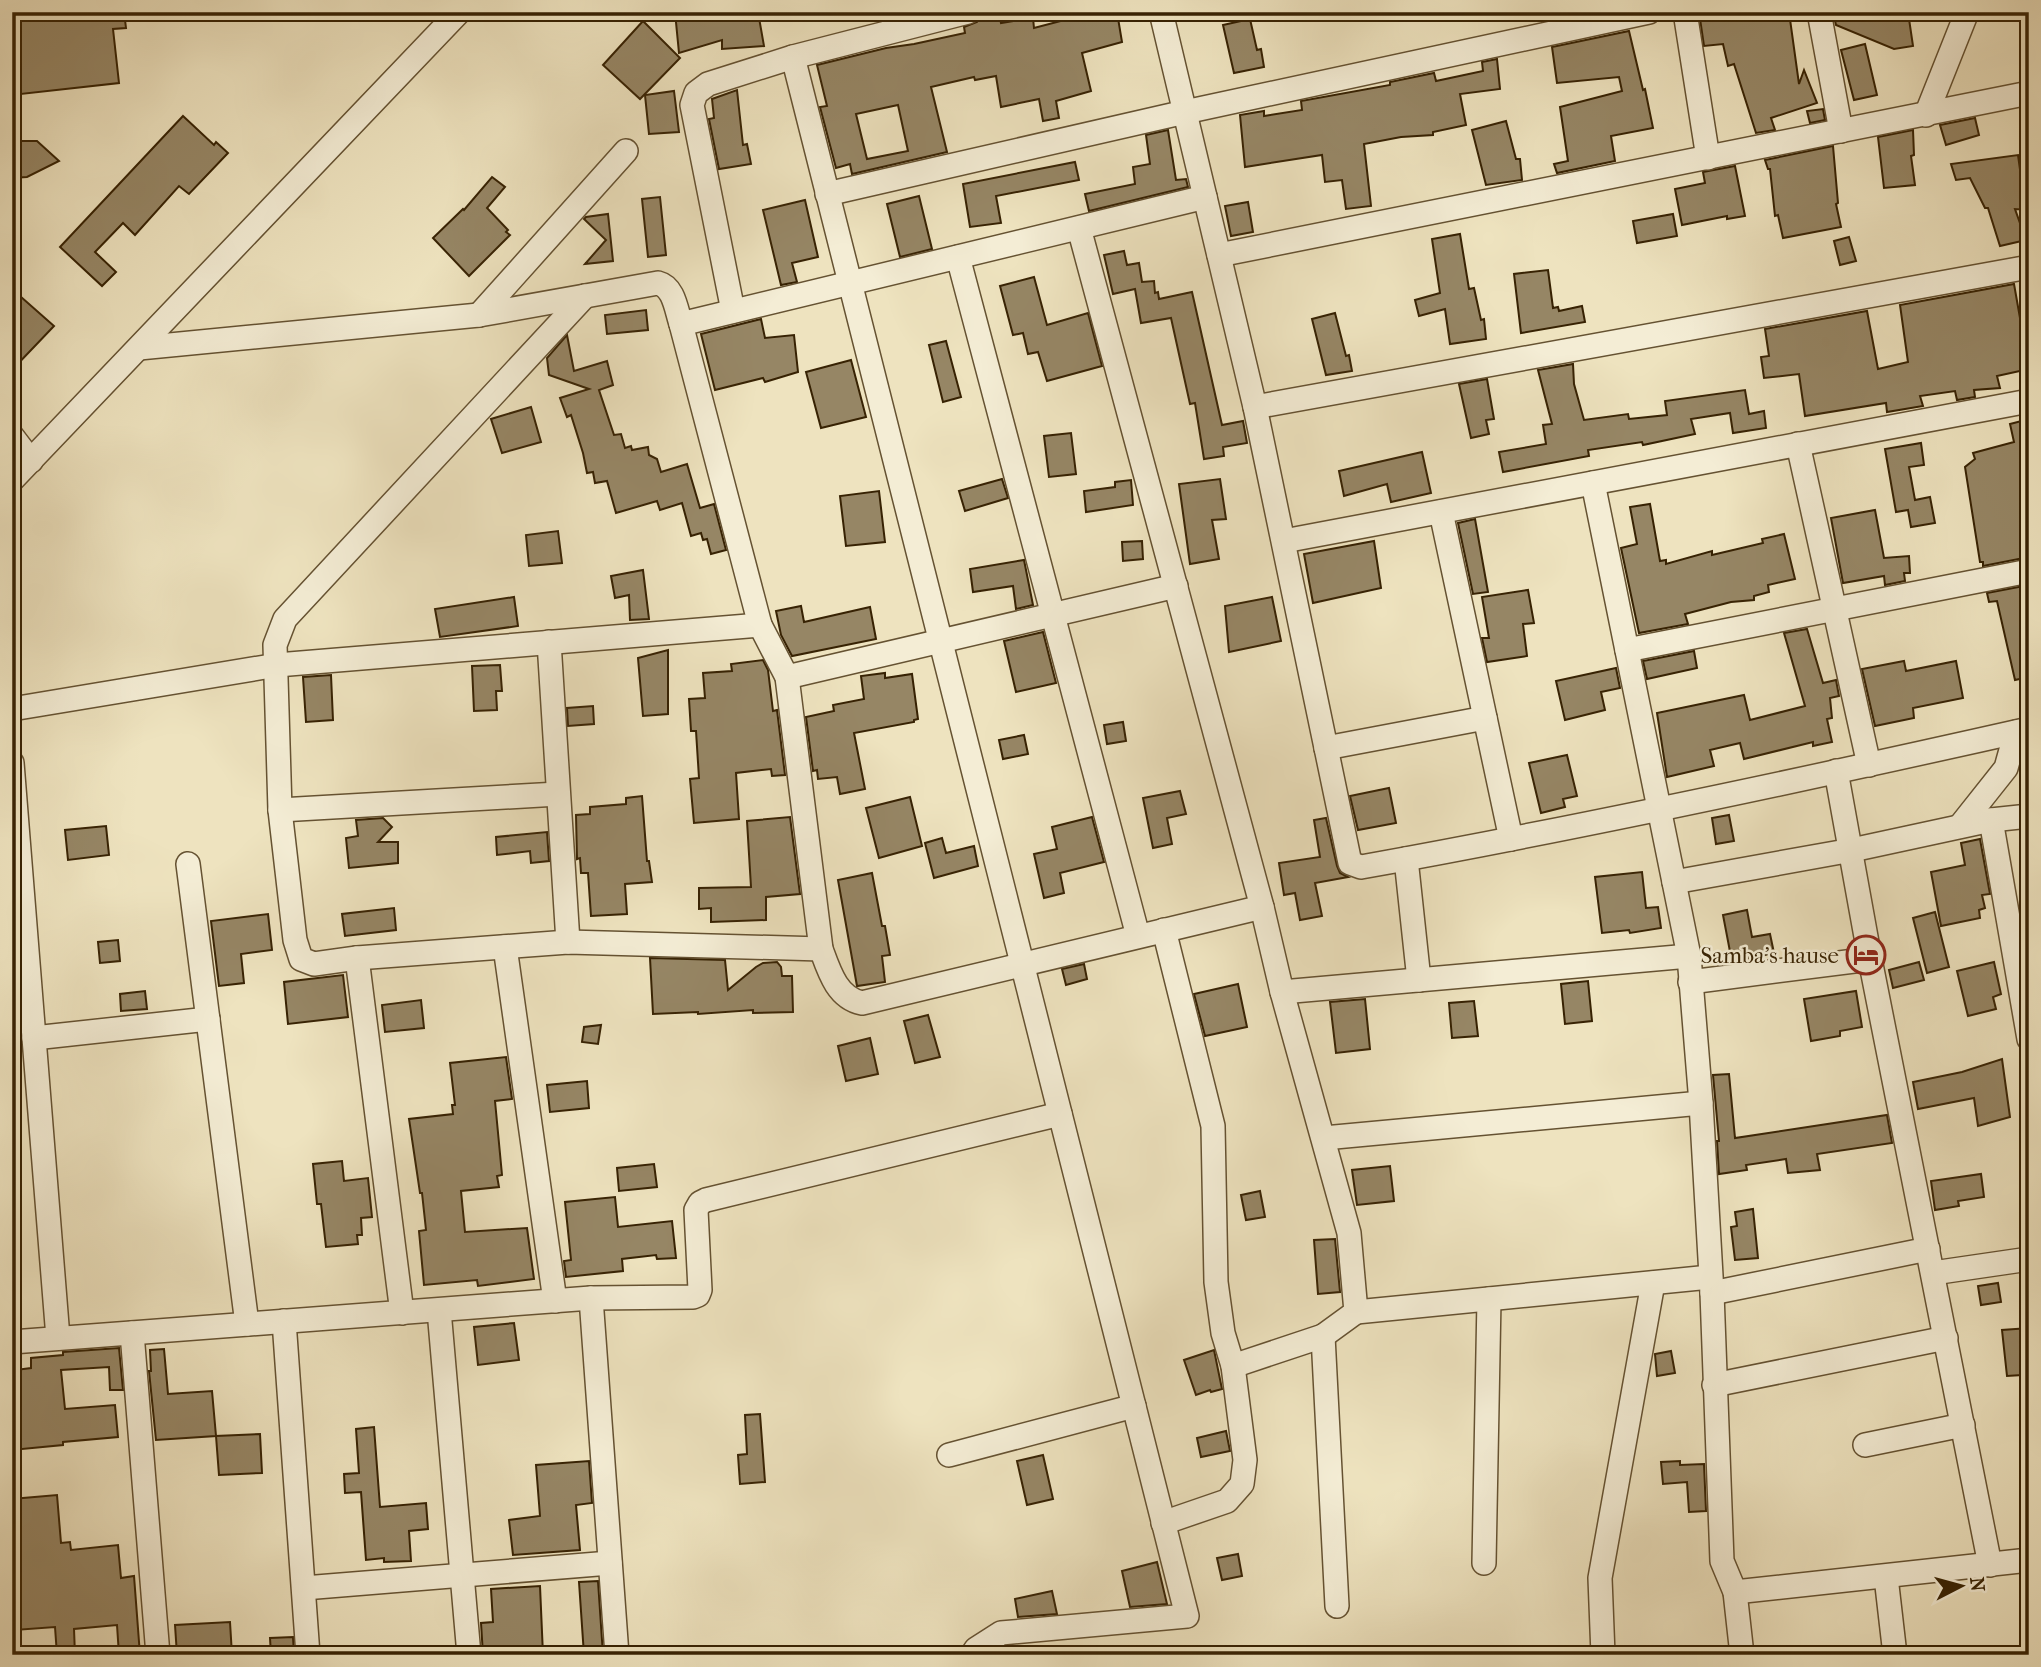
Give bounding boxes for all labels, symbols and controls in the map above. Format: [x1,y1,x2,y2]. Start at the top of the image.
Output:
hotel icon: Samba's hause [1845,934,1887,976]
place label: Samba's hause [1700,942,1839,969]
north arrow [1926,1552,1996,1622]
text: N [1965,1576,1989,1593]

